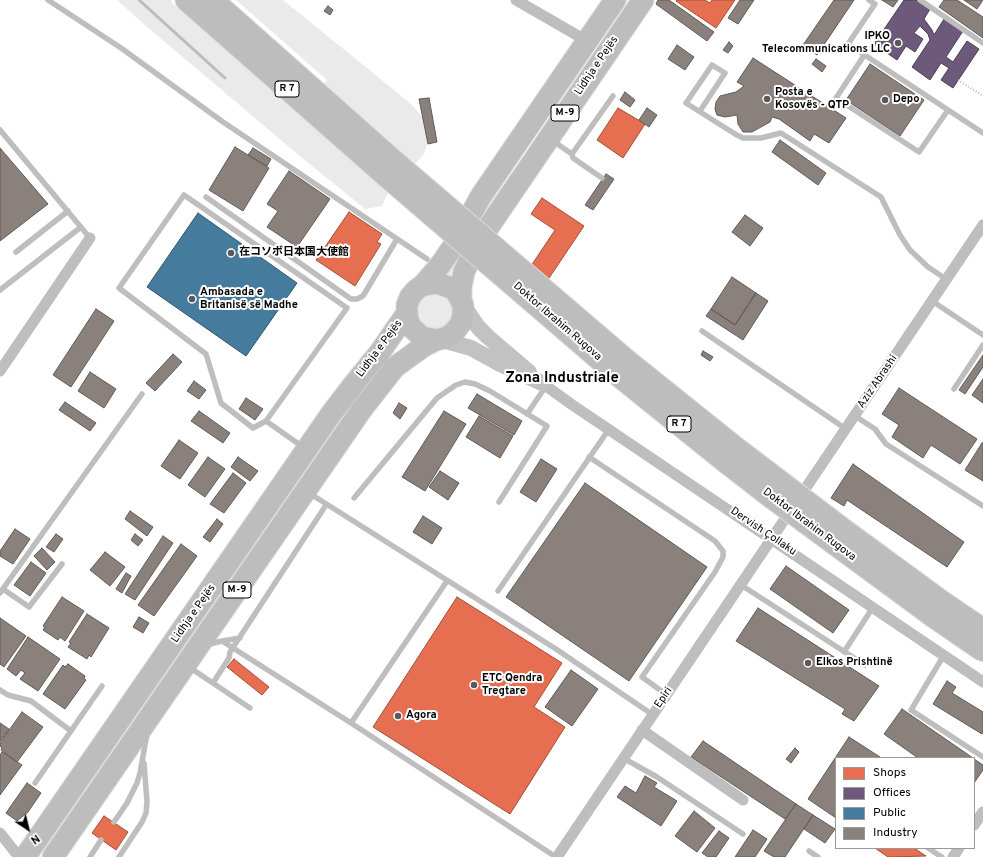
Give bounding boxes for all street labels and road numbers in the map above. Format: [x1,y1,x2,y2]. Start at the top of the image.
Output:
street label: Lidhja e Pejës [572,34,622,98]
road number: R 7 [275,81,299,97]
road number: M-9 [551,105,579,121]
street label: Doktor Ibrahim Rugova [510,280,604,364]
street label: Lidhja e Pejës [354,318,406,380]
street label: Aziz Abrashi [855,353,901,411]
road number: R 7 [667,416,691,432]
street label: Doktor Ibrahim Rugova [760,486,858,564]
street label: Dervish Çollaku [727,505,799,559]
street label: Lidhja e Pejës [169,582,219,646]
road number: M-9 [223,582,251,598]
street label: Epiri [652,685,676,711]

